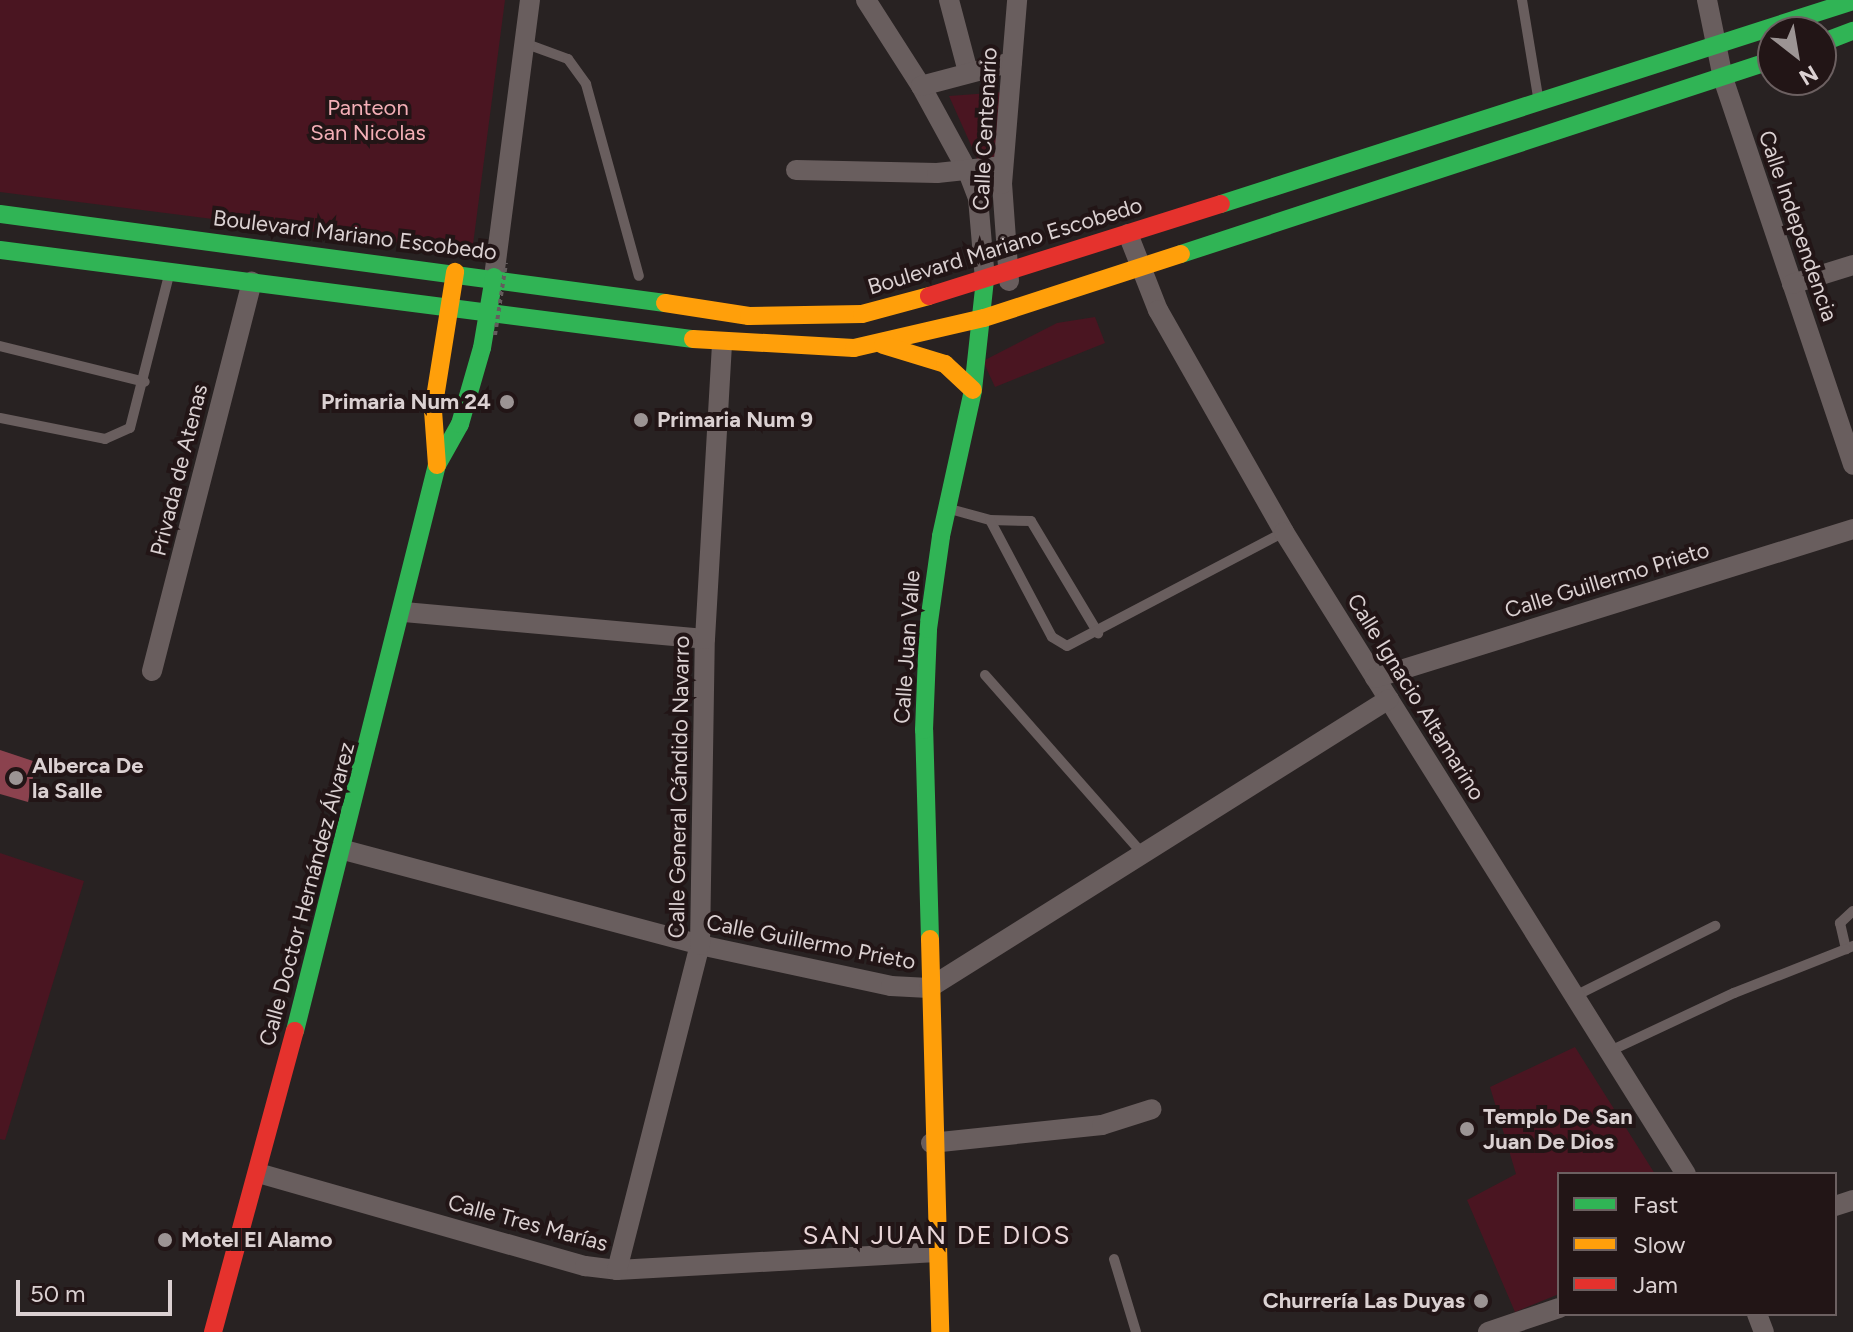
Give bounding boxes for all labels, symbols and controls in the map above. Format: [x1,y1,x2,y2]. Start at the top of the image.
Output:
north arrow [1757,16,1837,96]
street label: Calle Centenario [968,47,1002,211]
text: N [1794,59,1823,91]
park label: Panteon San Nicolas [310,94,426,146]
street label: Calle Independencia [1753,127,1843,325]
street label: Boulevard Mariano Escobedo [865,192,1145,300]
street label: Boulevard Mariano Escobedo [212,204,498,266]
street label: Privada de Atenas [145,381,213,559]
place label: Primaria Num 24 [321,389,491,415]
marker: Primaria Num 24 [498,393,516,411]
place label: Primaria Num 9 [657,407,813,433]
marker: Primaria Num 9 [632,411,650,429]
street label: Calle Guillermo Prieto [1501,536,1713,624]
street label: Calle Juan Valle [888,569,926,725]
street label: Calle Ignacio Altamarino [1342,589,1490,805]
street label: Calle General Cándido Navarro [663,635,695,939]
street label: Calle Doctor Hernández Álvarez [254,739,360,1049]
place label: Alberca De la Salle [32,752,143,804]
marker: Alberca De la Salle [7,769,25,787]
street label: Calle Guillermo Prieto [704,909,918,975]
place label: Templo De San Juan De Dios [1483,1103,1633,1154]
marker: Templo De San Juan De Dios [1458,1120,1476,1138]
legend [1557,1172,1837,1316]
street label: Calle Tres Marías [445,1189,611,1257]
text: Fast [1633,1190,1678,1219]
district label: SAN JUAN DE DIOS [803,1220,1071,1252]
place label: Motel El Alamo [181,1227,333,1253]
text: Slow [1633,1230,1685,1259]
marker: Motel El Alamo [156,1231,174,1249]
scale bar [20,1264,176,1314]
text: Jam [1633,1270,1678,1299]
text: 50 m [30,1279,86,1308]
place label: Churrería Las Duyas [1263,1288,1465,1314]
marker: Churrería Las Duyas [1472,1292,1490,1310]

